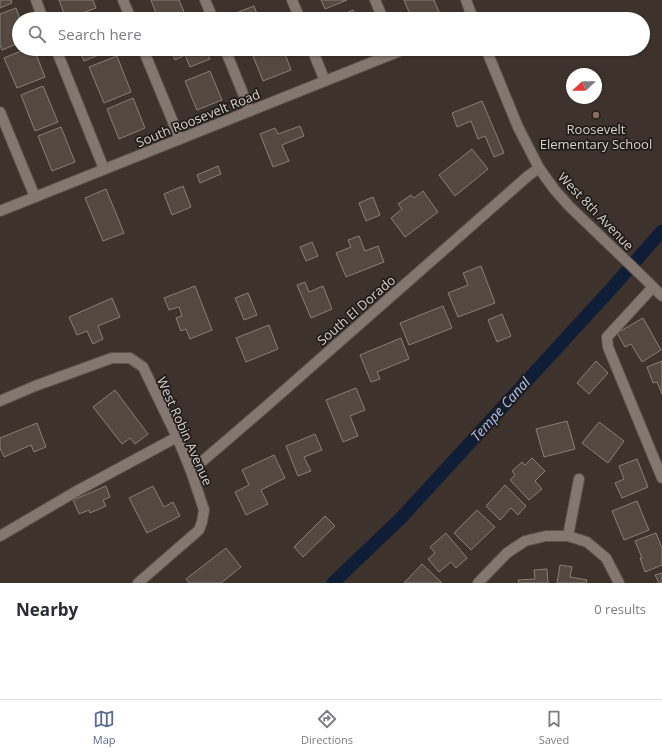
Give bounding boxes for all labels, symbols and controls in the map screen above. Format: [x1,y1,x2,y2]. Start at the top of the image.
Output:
search box [12,12,650,56]
icon: search [26,23,48,45]
text: Search here [58,24,142,44]
north arrow [566,68,602,104]
street label: South Roosevelt Road [133,85,263,151]
marker: Roosevelt Elementary School [591,110,601,120]
place label: Roosevelt Elementary School [540,120,652,153]
street label: West 8th Avenue [554,168,638,254]
street label: South El Dorado [313,271,399,349]
water label: Tempe Canal [466,372,534,445]
street label: West Robin Avenue [153,374,217,488]
text: Nearby [16,598,78,621]
text: 0 results [594,600,646,618]
tab: Map [93,708,116,747]
tab: Directions [301,708,353,747]
tab: Saved [539,708,569,747]

